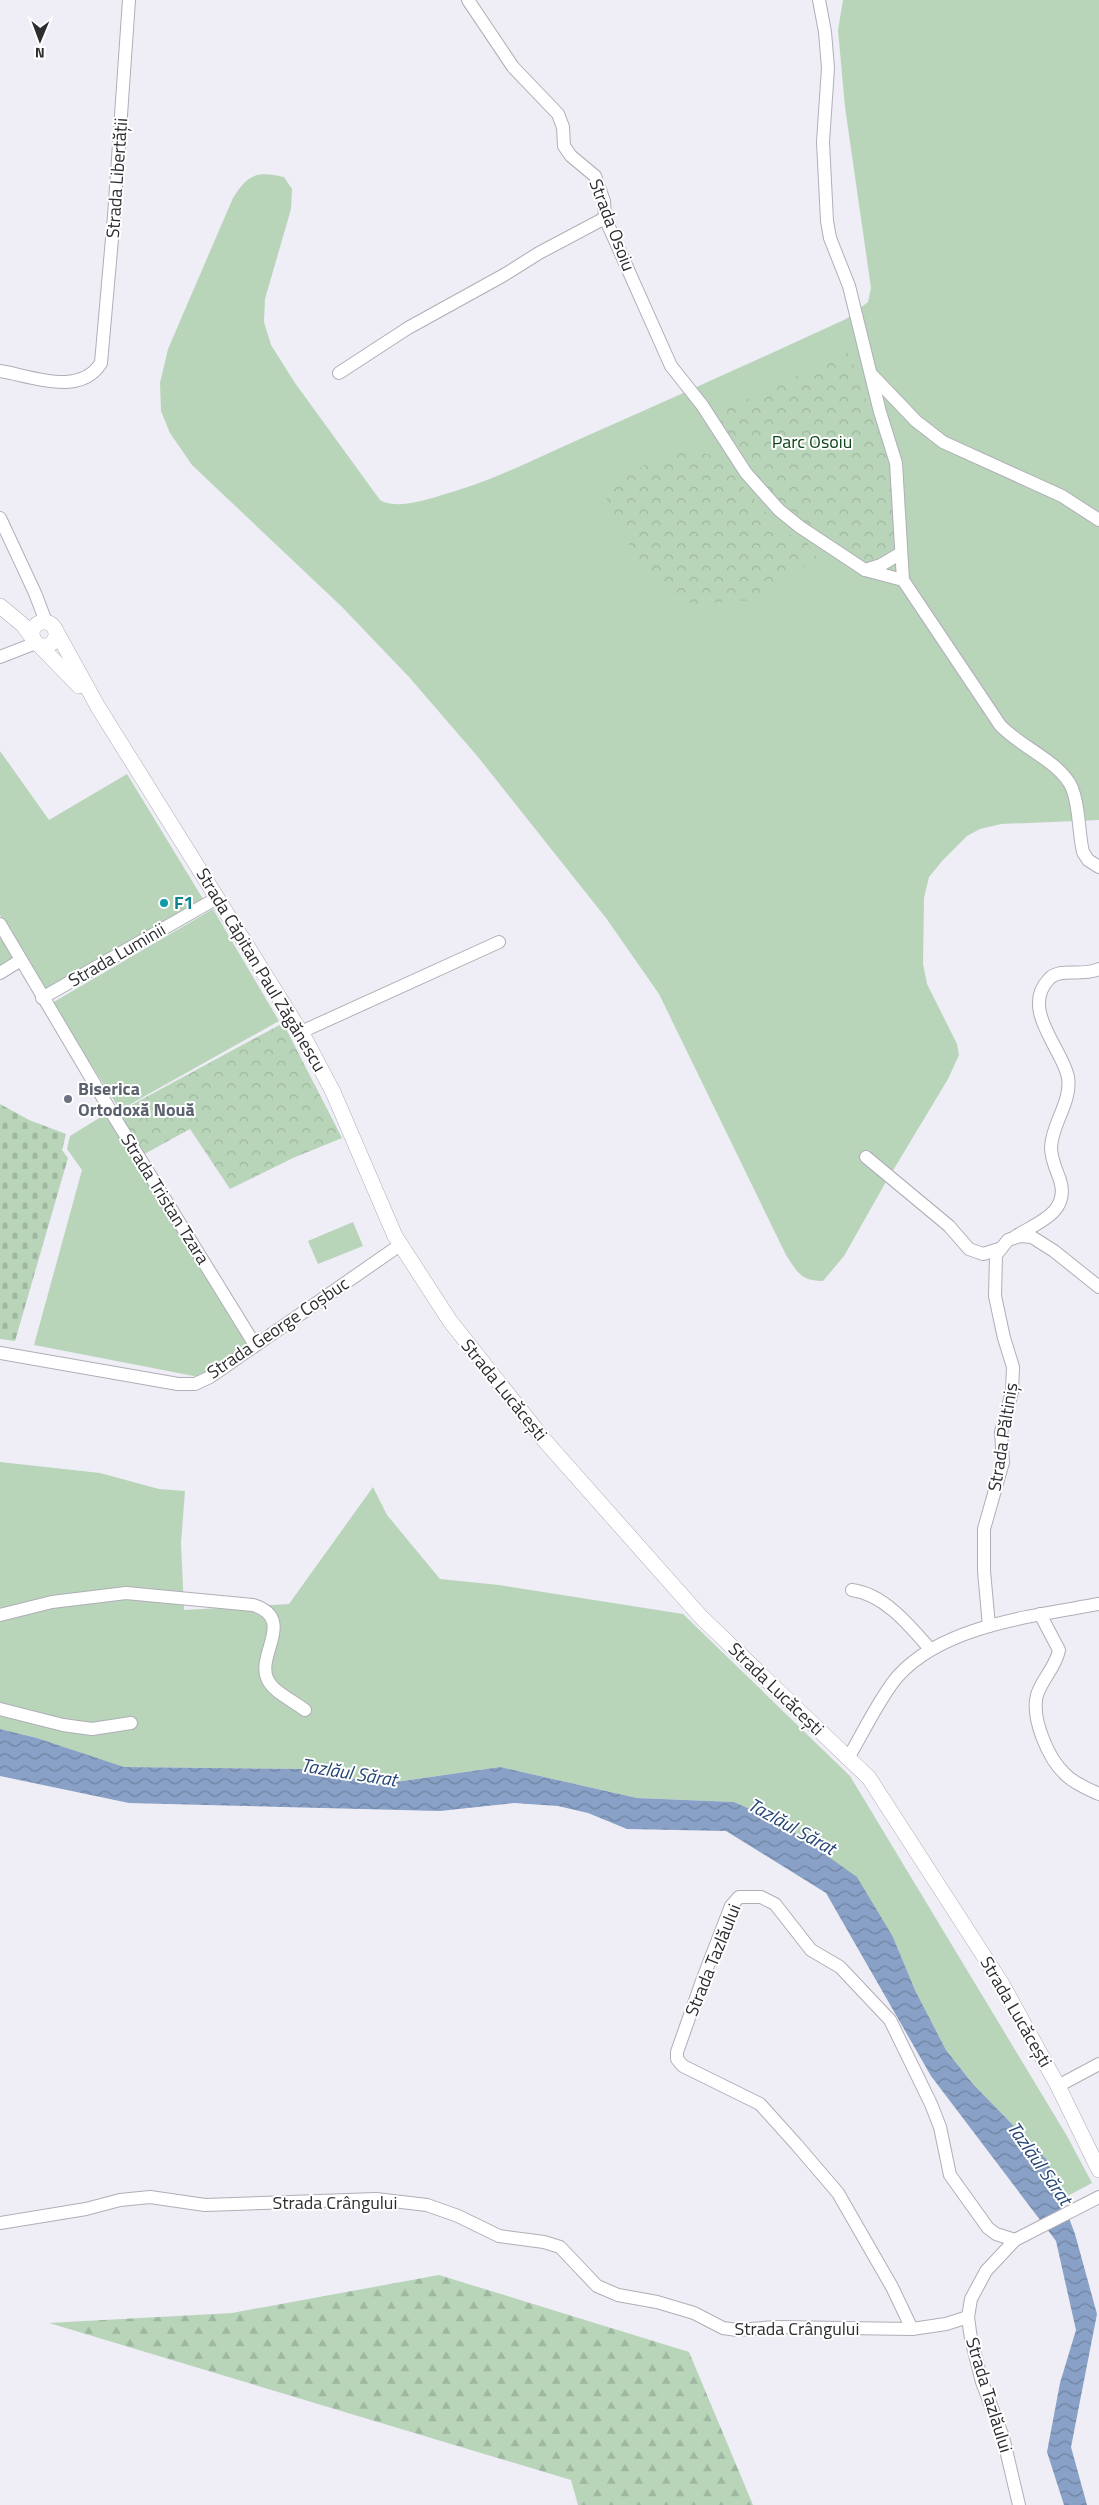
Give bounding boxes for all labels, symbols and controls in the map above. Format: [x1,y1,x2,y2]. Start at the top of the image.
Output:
north arrow [15,15,65,65]
text: N [35,43,45,64]
street label: Strada Libertății [99,117,134,239]
street label: Strada Osoiu [582,175,642,275]
park label: Parc Osoiu [772,428,852,455]
street label: Strada Căpitan Paul Zăgănescu [190,863,333,1077]
place label: F1 [174,889,194,916]
marker: F1 [158,897,170,909]
street label: Strada Luminii [63,916,170,993]
place label: Biserica Ortodoxă Nouă [78,1075,195,1123]
marker: Biserica Ortodoxă Nouă [62,1093,74,1105]
street label: Strada Tristan Tzara [114,1128,216,1269]
street label: Strada George Coșbuc [201,1270,354,1385]
street label: Strada Lucăcești [455,1333,554,1446]
street label: Strada Păltiniș [981,1381,1024,1493]
street label: Strada Lucăcești [722,1636,830,1741]
water label: Tazlăul Sărat [299,1750,401,1794]
water label: Tazlăul Sărat [743,1790,843,1863]
street label: Strada Tazlăului [678,1900,747,2020]
street label: Strada Lucăcești [974,1951,1059,2072]
water label: Tazlăul Sărat [1001,2115,1081,2212]
street label: Strada Crângului [273,2189,397,2216]
street label: Strada Crângului [735,2315,859,2342]
street label: Strada Tazlăului [959,2334,1020,2456]

